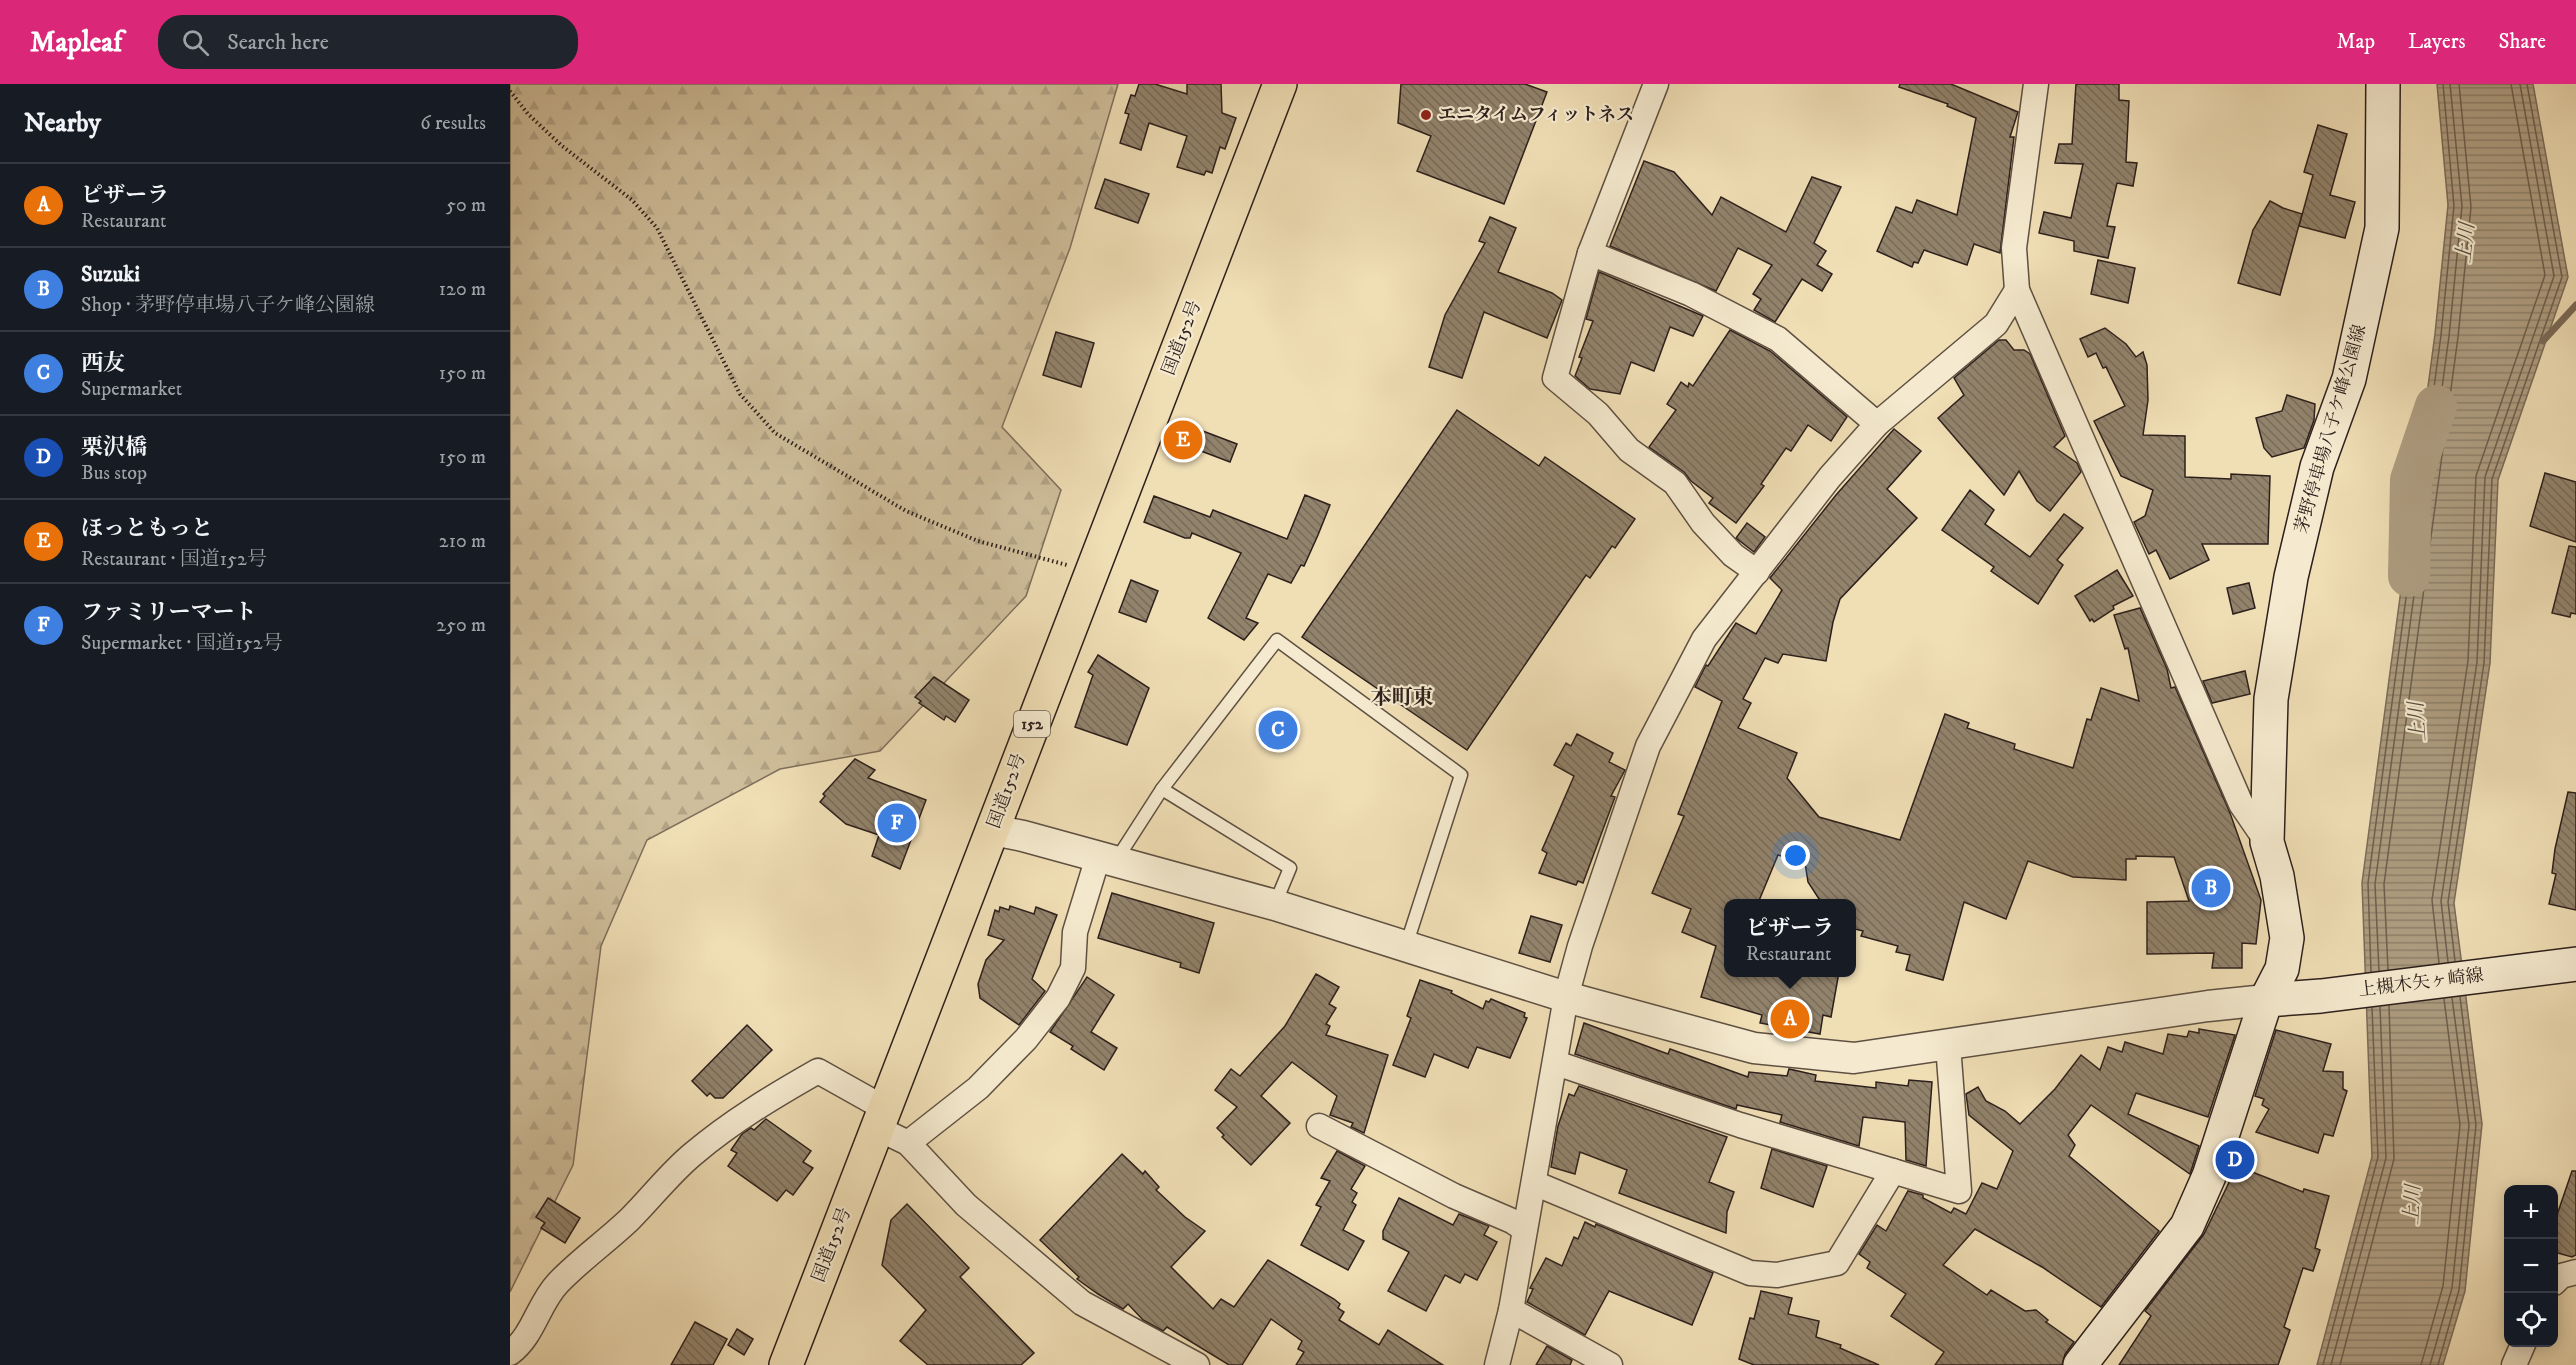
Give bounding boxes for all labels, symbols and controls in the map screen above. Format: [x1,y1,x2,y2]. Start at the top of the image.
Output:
search box [158,15,578,69]
text: Mapleaf [30,25,122,60]
icon: search [179,26,212,59]
text: Search here [227,29,329,56]
text: Map [2336,29,2375,55]
text: Layers [2408,29,2466,55]
text: Share [2499,29,2546,55]
place label: エニタイムフィットネス [1438,104,1634,126]
text: Nearby [24,107,101,140]
marker: エニタイムフィットネス [1419,108,1433,122]
text: 6 results [420,111,486,136]
text: ピザーラ [81,182,169,209]
text: A [37,193,50,218]
text: 50 m [446,193,486,218]
text: Restaurant [81,209,166,234]
water label: 上川 [2451,220,2481,264]
text: Suzuki [81,261,140,288]
text: B [37,277,50,302]
text: 120 m [439,277,486,302]
text: Shop · 茅野停車場八子ケ峰公園線 [81,293,375,318]
street label: 国道152号 [1158,298,1206,378]
street label: 茅野停車場八子ケ峰公園線 [2291,322,2371,536]
text: 西友 [81,350,125,377]
text: C [37,361,50,386]
text: 150 m [439,361,486,386]
text: Supermarket [81,377,182,402]
pin: E [1164,418,1202,462]
text: 栗沢橋 [81,434,147,461]
text: D [36,445,51,470]
text: 150 m [439,445,486,470]
text: Bus stop [81,461,147,486]
text: ほっともっと [81,515,213,542]
text: E [36,529,51,554]
text: 210 m [439,529,486,554]
text: Restaurant · 国道152号 [81,547,267,572]
text: ファミリーマート [81,599,257,626]
text: F [37,613,50,638]
text: 250 m [436,613,486,638]
text: Supermarket · 国道152号 [81,631,283,656]
district label: 本町東 [1371,685,1434,711]
water label: 上川 [2404,699,2432,743]
pin: C [1258,708,1298,752]
road number: 152 [1014,711,1050,737]
street label: 国道152号 [983,750,1031,832]
pin: F [878,800,916,846]
your location [1781,841,1810,870]
pin: B [2192,866,2230,910]
popup [1724,899,1856,977]
text: ピザーラ [1746,915,1834,942]
text: Restaurant [1746,942,1831,967]
street label: 上槻木矢ヶ崎線 [2357,964,2485,1002]
pin: A [1770,996,1810,1042]
pin: D [2216,1138,2254,1182]
water label: 上川 [2399,1182,2427,1226]
map controls [2504,1185,2558,1347]
button: + [2504,1185,2558,1239]
street label: 国道152号 [808,1205,856,1285]
button: − [2504,1239,2558,1293]
button: locate [2504,1293,2558,1347]

